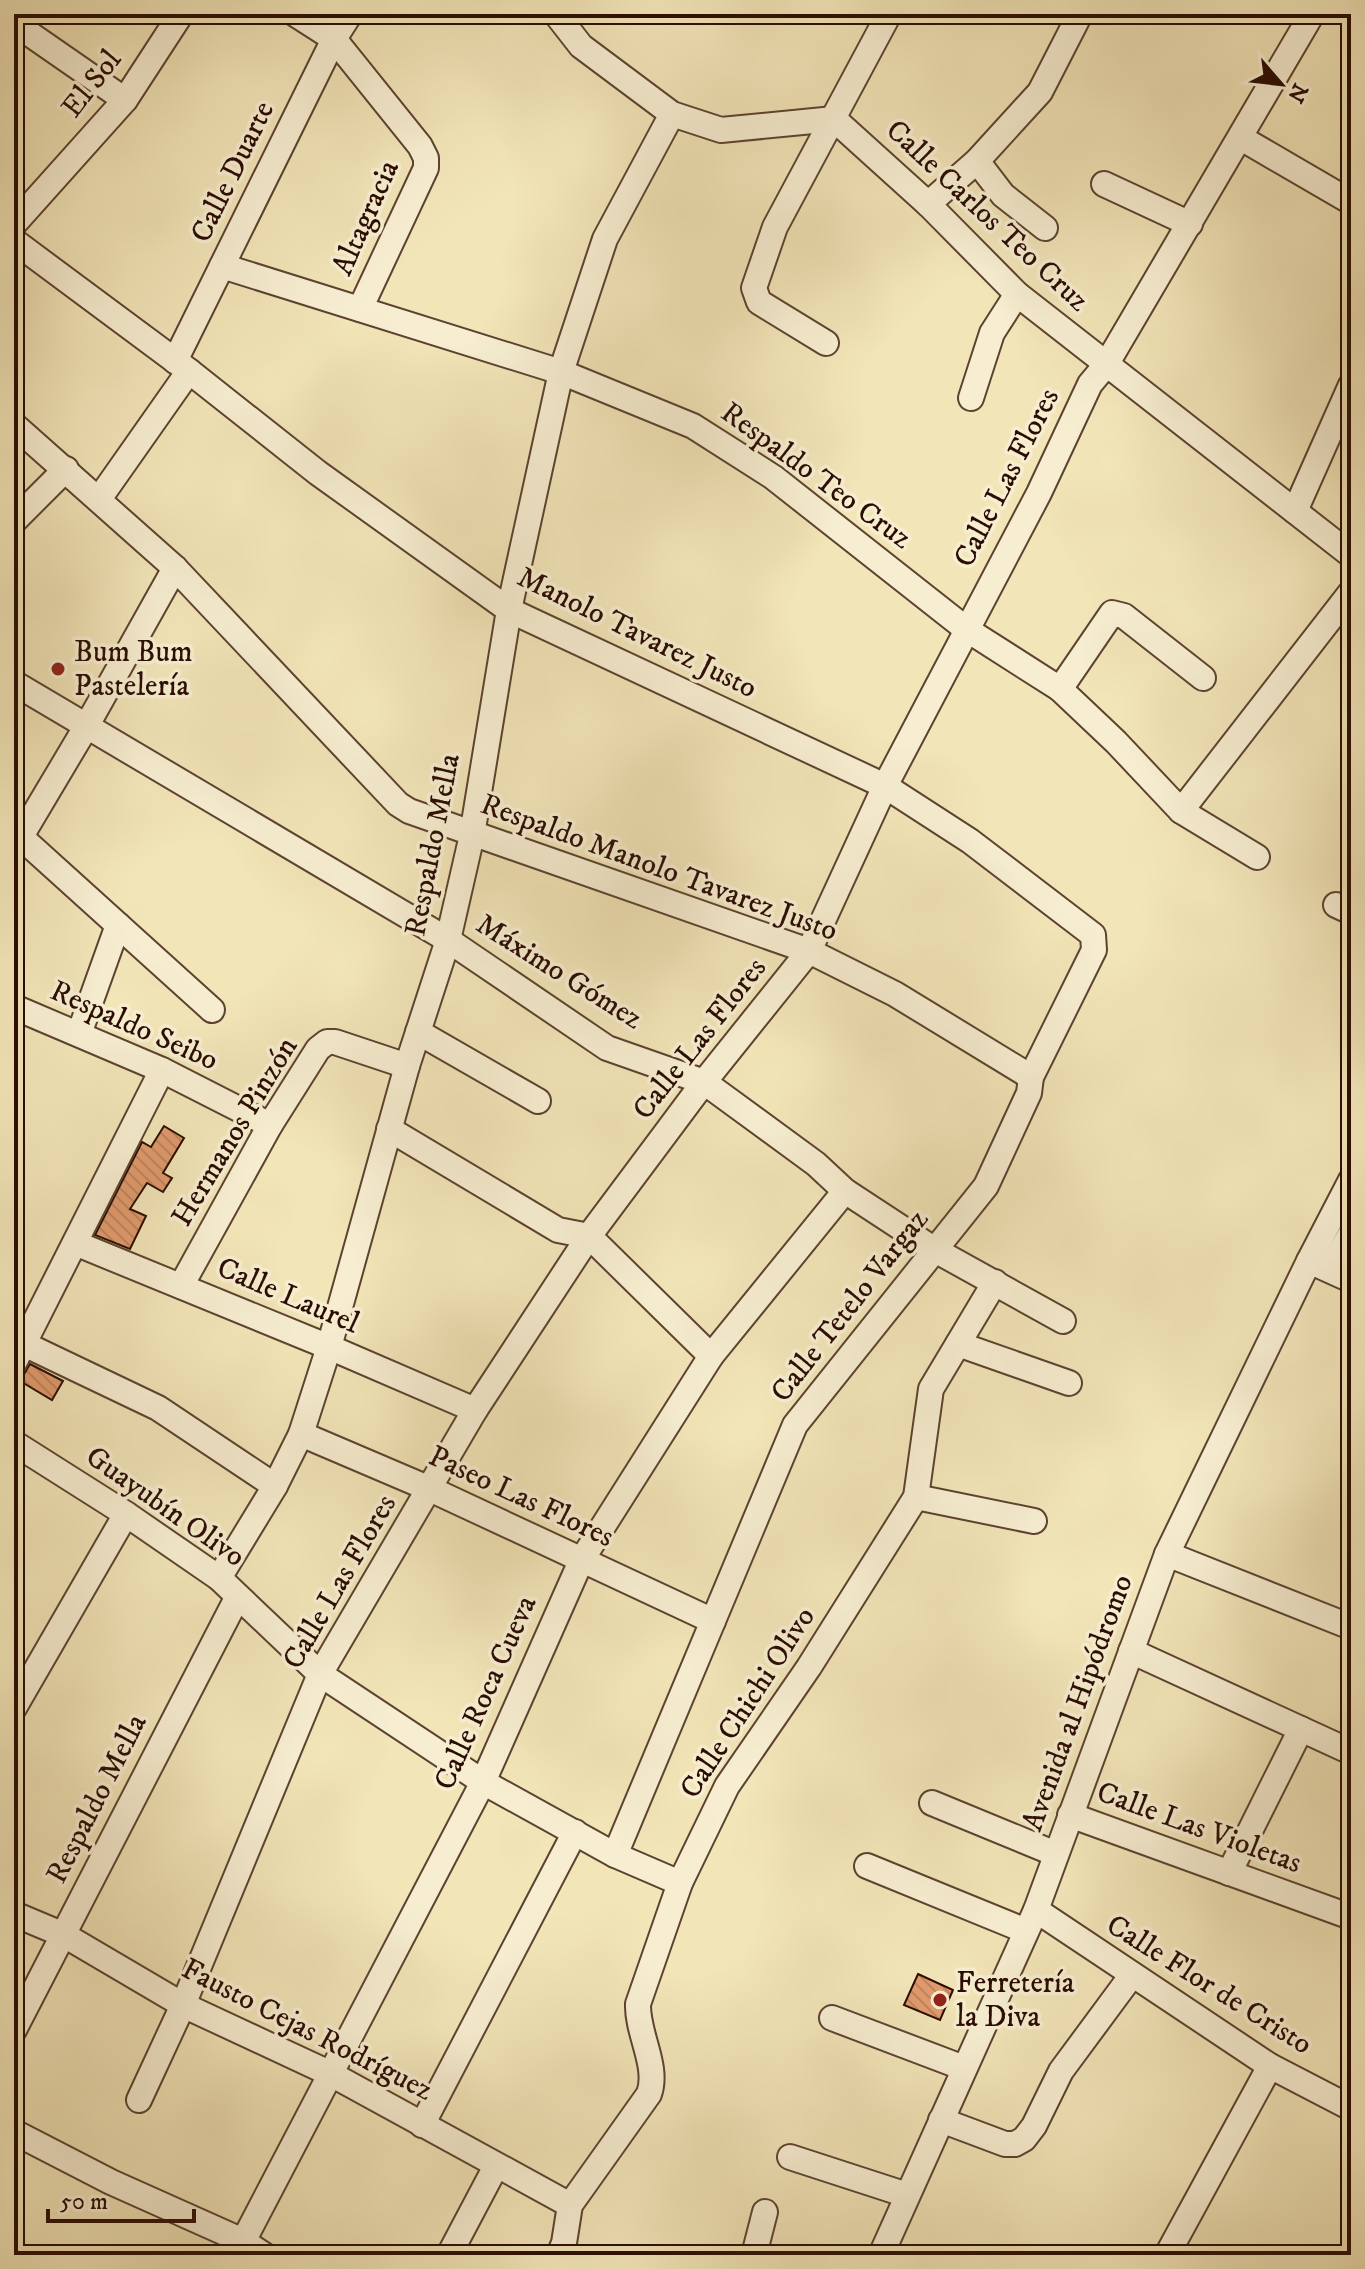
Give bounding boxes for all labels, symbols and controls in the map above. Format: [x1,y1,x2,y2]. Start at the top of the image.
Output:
street label: El Sol [54,43,130,125]
north arrow [1241,44,1321,124]
text: N [1281,78,1313,107]
street label: Calle Duarte [183,95,283,249]
street label: Calle Carlos Teo Cruz [878,112,1096,320]
street label: Altagracia [324,154,408,281]
street label: Calle Las Flores [946,382,1068,574]
street label: Respaldo Teo Cruz [713,394,919,558]
street label: Manolo Tavarez Justo [511,559,763,707]
place label: Bum Bum Pastelería [74,634,192,705]
marker: Bum Bum Pastelería [49,660,67,678]
street label: Respaldo Mella [397,750,469,939]
street label: Respaldo Manolo Tavarez Justo [476,786,842,950]
street label: Máximo Gómez [469,906,649,1038]
street label: Calle Las Flores [625,951,775,1127]
street label: Respaldo Seibo [44,973,224,1079]
street label: Hermanos Pinzón [164,1030,306,1233]
street label: Calle Tetelo Vargaz [763,1202,937,1410]
street label: Calle Laurel [211,1249,365,1343]
street label: Guayubín Olivo [78,1438,252,1576]
street label: Paseo Las Flores [423,1438,619,1556]
street label: Calle Las Flores [275,1488,405,1676]
street label: Avenida al Hipódromo [1014,1570,1142,1836]
street label: Calle Roca Cueva [427,1590,545,1796]
street label: Calle Chichi Olivo [672,1600,824,1806]
street label: Respaldo Mella [38,1708,156,1890]
street label: Calle Las Violetas [1092,1774,1306,1882]
street label: Calle Flor de Cristo [1099,1907,1319,2063]
street label: Fausto Cejas Rodríguez [175,1951,439,2109]
place label: Ferretería la Diva [956,1965,1075,2036]
marker: Ferretería la Diva [931,1991,949,2009]
scale bar [48,2173,194,2223]
text: 50 m [60,2187,108,2217]

